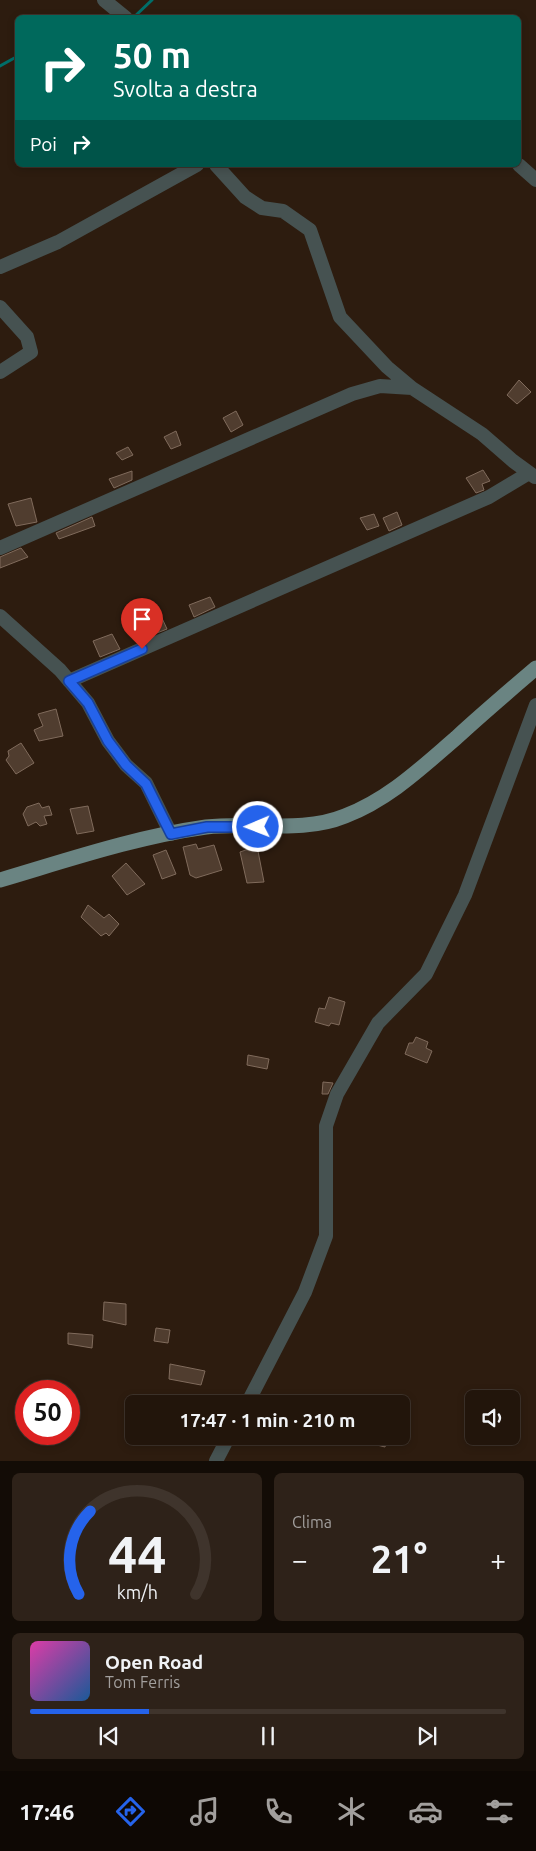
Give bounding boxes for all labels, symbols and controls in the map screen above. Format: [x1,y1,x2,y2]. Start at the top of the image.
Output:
icon: right [30,35,95,100]
text: 50 m [113,35,191,75]
text: Svolta a destra [113,76,258,101]
icon: right [67,130,95,158]
text: Poi [30,133,57,155]
pin [121,598,163,649]
icon: arrive [128,605,156,633]
position arrow [231,800,283,852]
speed limit sign: 50 [15,1380,80,1445]
map controls [465,1390,520,1445]
button: sound [465,1390,520,1445]
text: 17:47 · 1 min · 210 m [180,1409,355,1431]
text: Clima [292,1513,332,1531]
text: 44 [108,1525,166,1583]
text: 21° [371,1538,427,1580]
text: − [292,1544,308,1575]
text: + [490,1544,506,1575]
text: km/h [116,1582,158,1602]
text: Open Road [105,1651,203,1673]
text: Tom Ferris [105,1673,180,1691]
icon: previous [95,1722,123,1750]
icon: pause [254,1722,282,1750]
icon: next [413,1722,441,1750]
icon: directions [113,1794,148,1829]
icon: music [187,1794,222,1829]
icon: phone [261,1794,296,1829]
icon: climate [334,1794,369,1829]
icon: car [408,1794,443,1829]
icon: filters [482,1794,517,1829]
text: 17:46 [19,1799,74,1824]

